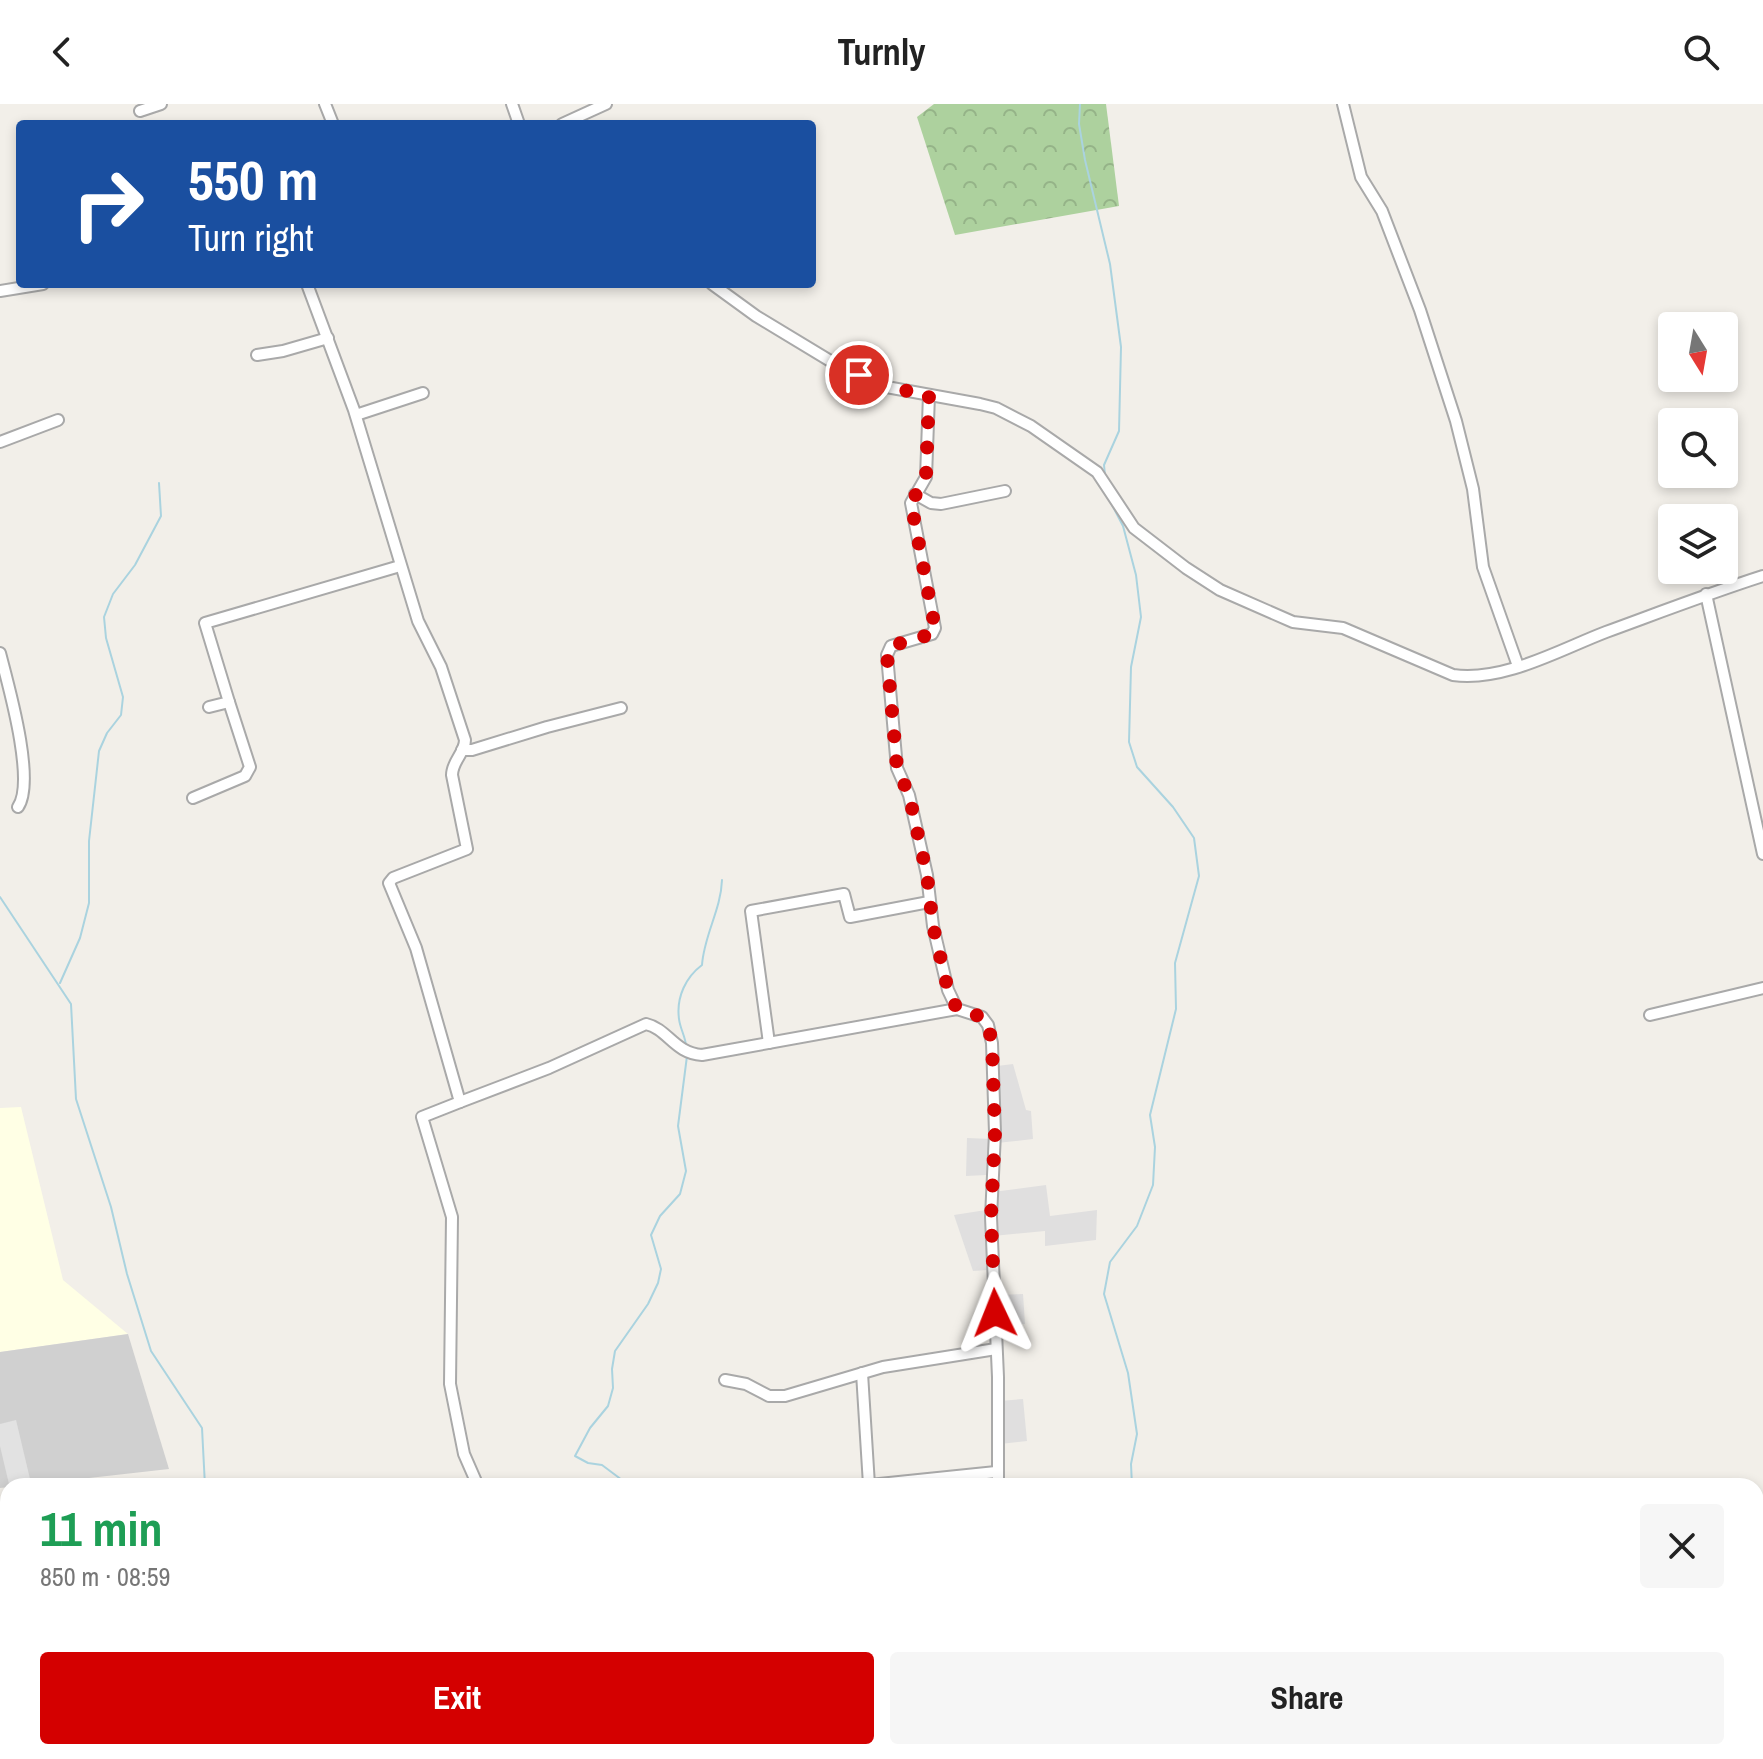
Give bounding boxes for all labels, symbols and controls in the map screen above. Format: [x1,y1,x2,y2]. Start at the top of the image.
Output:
text: Turnly [837,28,926,76]
icon: back [40,30,84,74]
icon: search [1679,30,1723,74]
text: 550 m [188,142,318,217]
icon: right [56,152,160,256]
text: Turn right [188,214,313,262]
north arrow [1658,312,1738,392]
map controls [1658,312,1738,584]
pin [825,341,893,409]
icon: arrive [837,353,881,397]
button: search [1658,408,1738,488]
button: layers [1658,504,1738,584]
position arrow [953,1271,1037,1355]
text: 11 min [40,1496,163,1561]
button: close [1640,1504,1724,1588]
text: 850 m · 08:59 [40,1559,170,1594]
button: Exit [40,1652,874,1744]
button: Share [890,1652,1724,1744]

